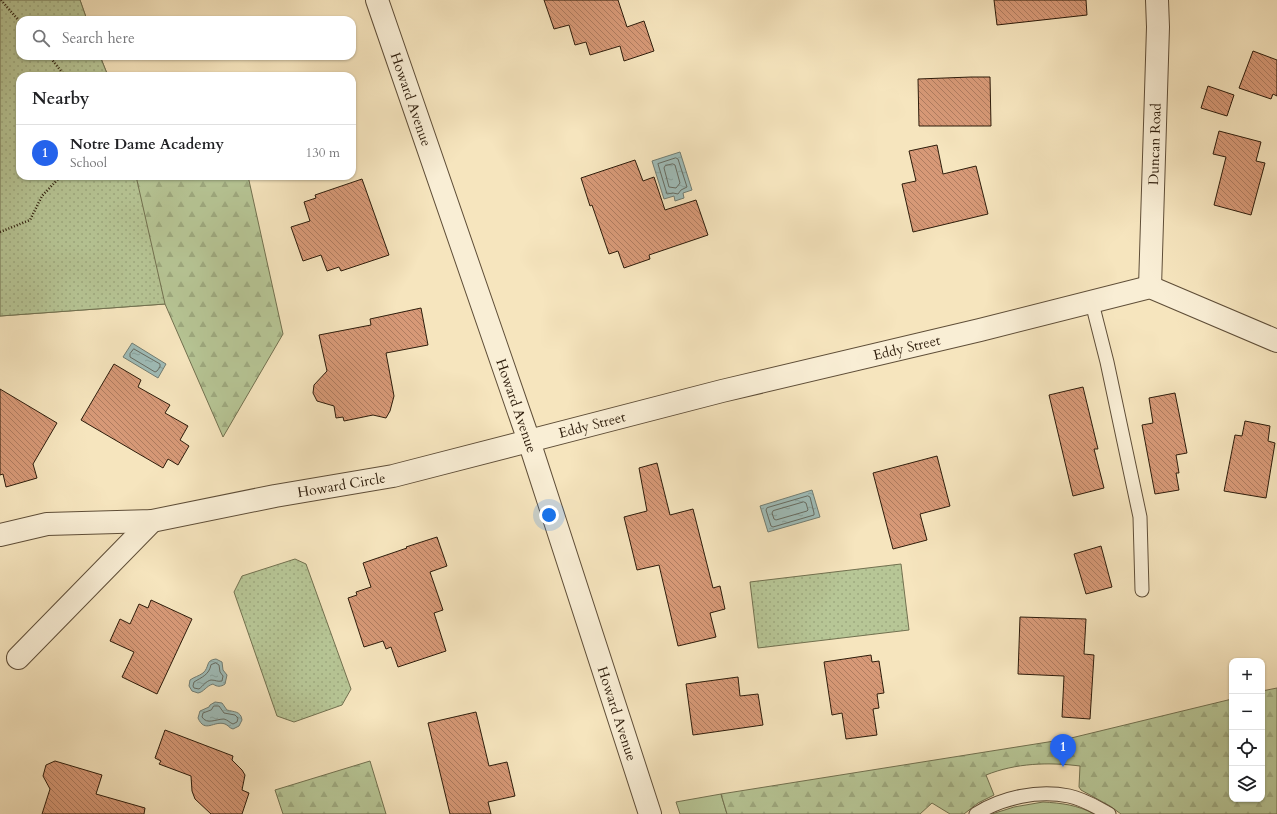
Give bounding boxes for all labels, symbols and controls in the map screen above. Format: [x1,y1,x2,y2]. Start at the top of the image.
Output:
search box [16,16,356,60]
icon: search [30,27,52,49]
text: Search here [62,28,135,48]
street label: Howard Avenue [386,50,436,149]
text: Nearby [32,87,89,110]
street label: Duncan Road [1144,102,1165,185]
text: Notre Dame Academy [70,134,224,154]
text: 1 [42,144,48,162]
text: 130 m [306,144,340,162]
text: School [70,154,107,172]
street label: Eddy Street [871,330,943,364]
street label: Howard Avenue [492,356,542,455]
street label: Eddy Street [556,407,628,442]
street label: Howard Circle [296,468,387,502]
your location [539,505,559,525]
map controls [1229,658,1265,802]
button: + [1229,658,1265,694]
street label: Howard Avenue [593,664,642,763]
button: − [1229,694,1265,730]
button: locate [1229,730,1265,766]
pin: 1 [1050,734,1076,767]
button: layers [1229,766,1265,802]

